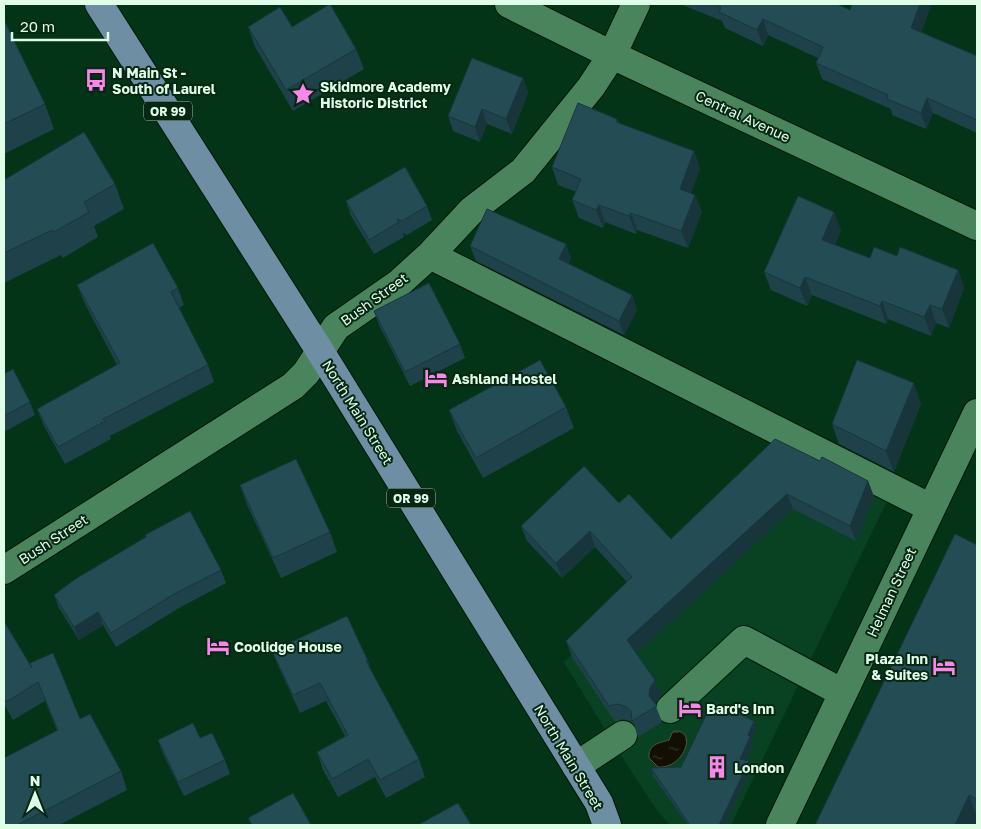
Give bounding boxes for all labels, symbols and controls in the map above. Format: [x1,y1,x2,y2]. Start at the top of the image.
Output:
scale bar [12,10,109,42]
text: 20 m [20,17,55,35]
place label: N Main St - South of Laurel [112,64,216,97]
bus stop icon: N Main St - South of Laurel [83,67,109,93]
place label: Skidmore Academy Historic District [320,78,451,111]
place icon: Skidmore Academy Historic District [290,81,316,107]
street label: Central Avenue [693,87,793,145]
road number: OR 99 [144,102,192,120]
street label: Bush Street [337,269,411,329]
street label: North Main Street [319,357,397,467]
hotel icon: Ashland Hostel [423,365,449,391]
place label: Ashland Hostel [452,370,557,387]
road number: OR 99 [387,488,435,508]
street label: Bush Street [15,510,91,568]
street label: Helman Street [863,544,919,640]
hotel icon: Coolidge House [205,633,231,659]
place label: Coolidge House [234,638,342,655]
place label: Plaza Inn & Suites [865,650,928,683]
hotel icon: Plaza Inn & Suites [931,653,957,679]
hotel icon: Bard's Inn [677,695,703,721]
place label: Bard's Inn [706,700,774,717]
street label: North Main Street [531,701,607,813]
building icon: London [704,754,730,780]
place label: London [734,759,784,776]
north arrow [10,769,60,819]
text: N [30,772,40,789]

